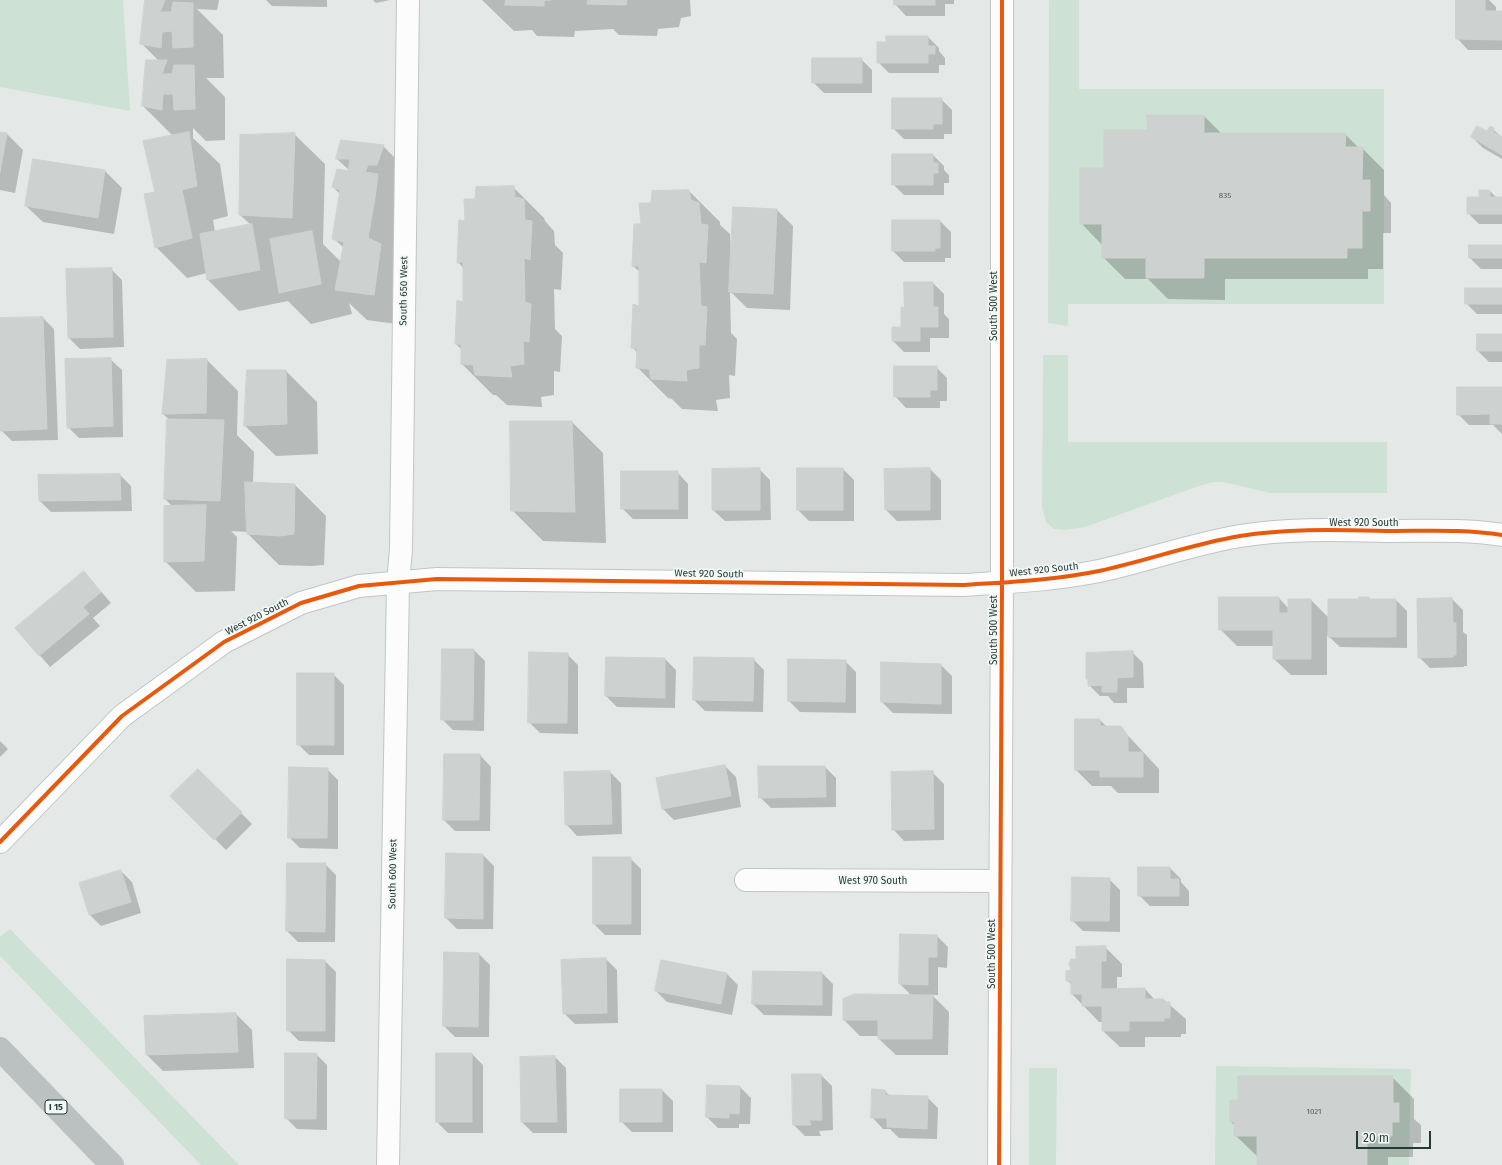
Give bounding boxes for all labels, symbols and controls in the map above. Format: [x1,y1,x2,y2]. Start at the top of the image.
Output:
house number: 835 [1219,191,1231,201]
street label: South 650 West [397,256,411,326]
street label: South 500 West [988,271,1000,341]
street label: West 920 South [1329,517,1399,529]
street label: West 920 South [1009,560,1079,580]
street label: West 920 South [674,567,744,581]
street label: South 500 West [988,595,1000,665]
street label: West 920 South [223,596,291,638]
street label: South 600 West [386,839,400,909]
street label: West 970 South [839,875,907,887]
street label: South 500 West [986,919,998,989]
road number: I 15 [45,1100,67,1114]
house number: 1021 [1306,1107,1322,1117]
scale bar [1358,1123,1433,1149]
text: 20 m [1363,1131,1389,1145]

